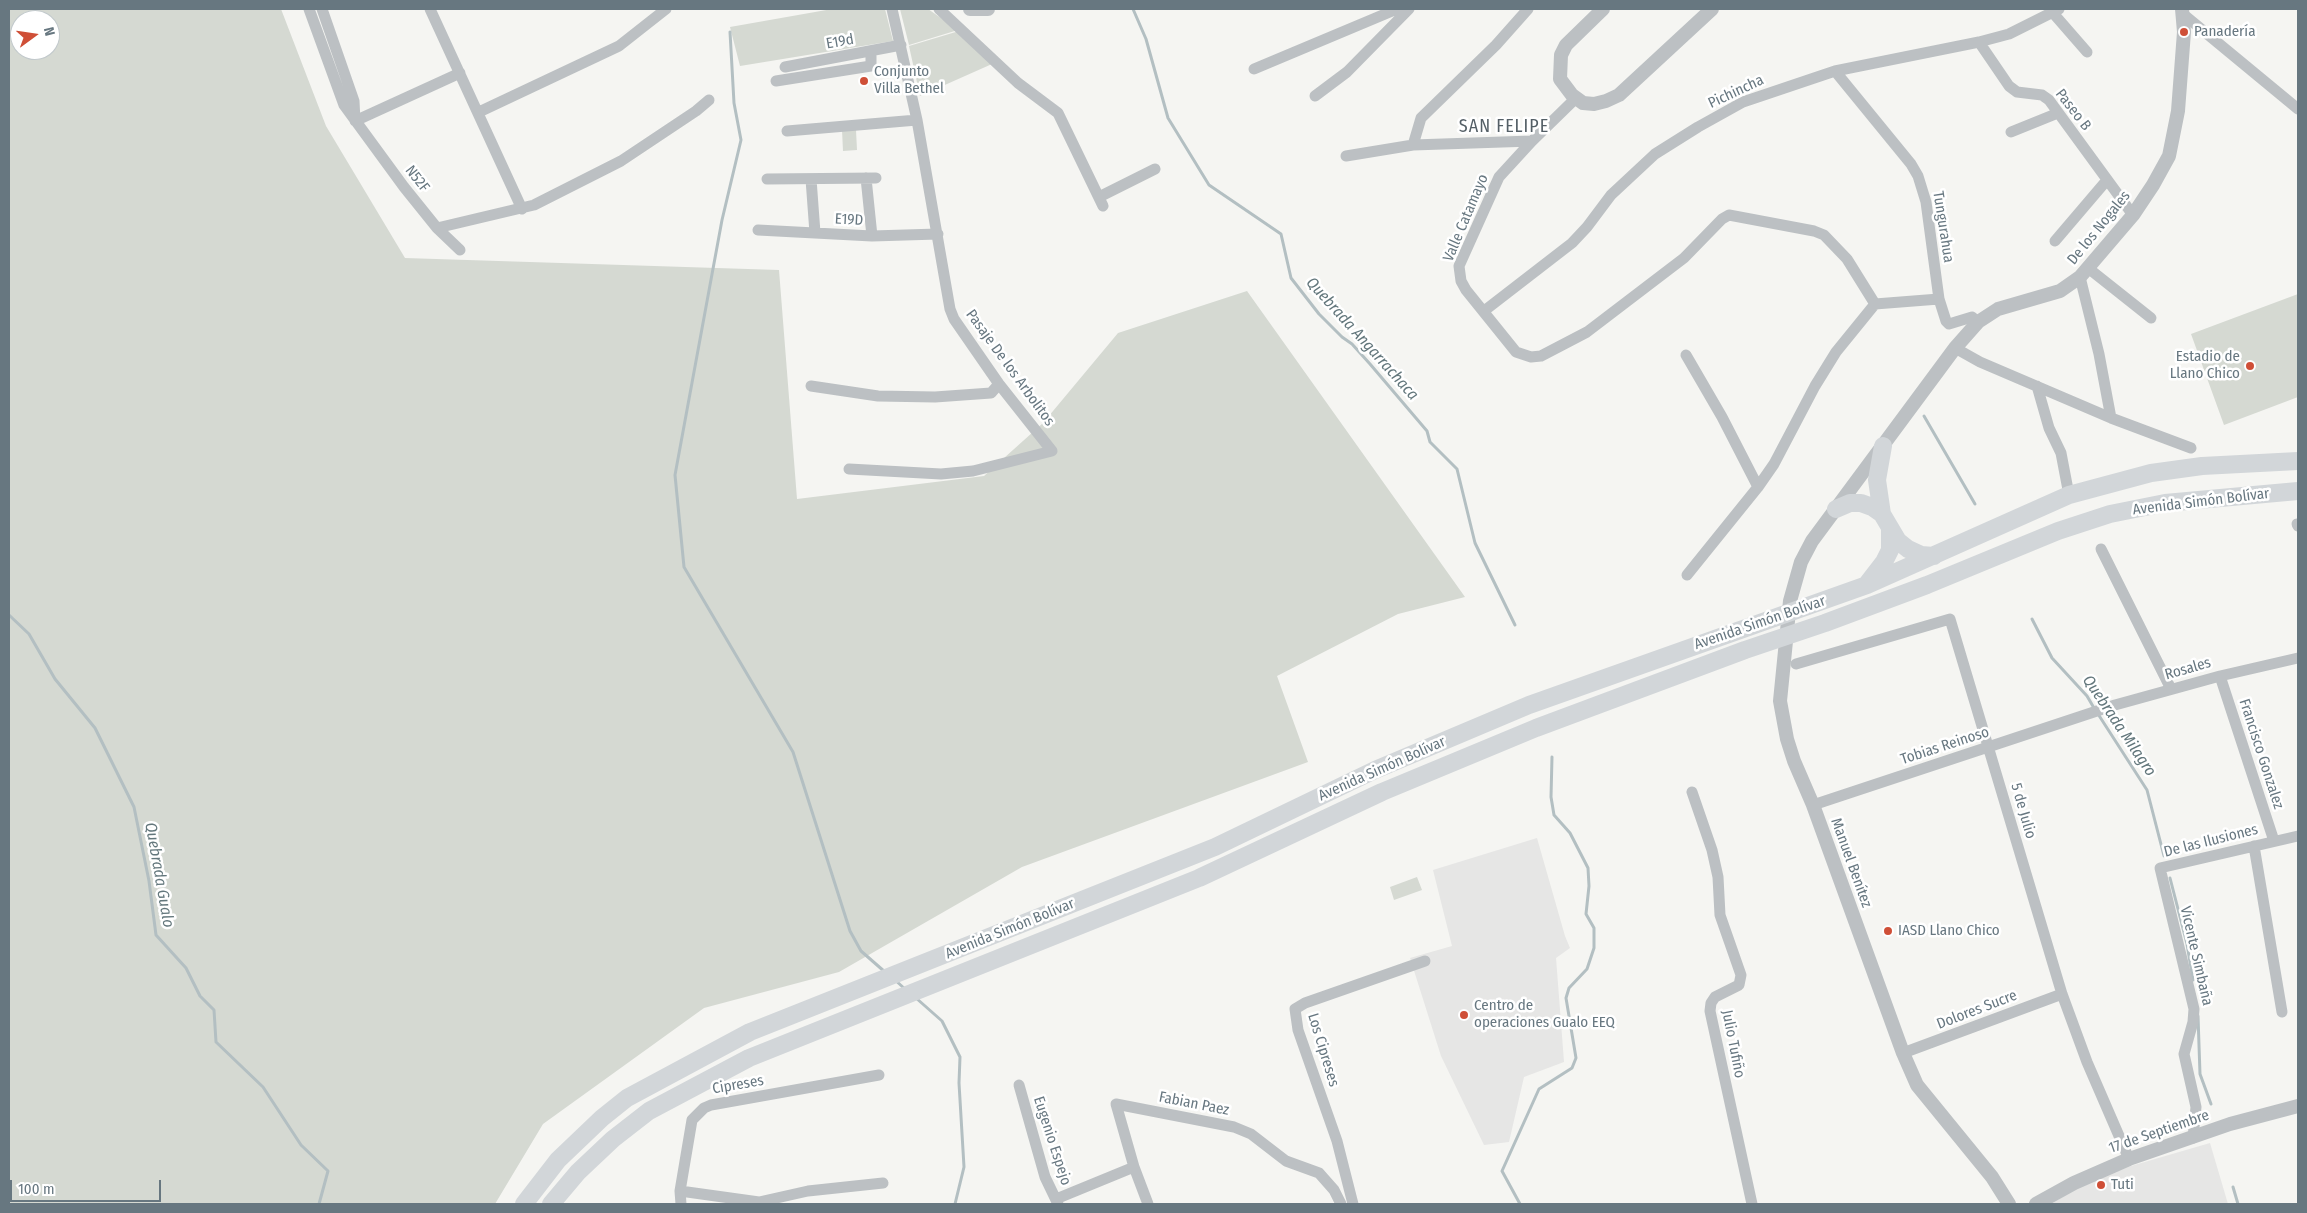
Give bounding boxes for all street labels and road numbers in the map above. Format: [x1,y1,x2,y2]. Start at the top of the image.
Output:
street label: E19d [825,31,855,53]
street label: Pichincha [1705,71,1767,113]
street label: Paseo B [2051,86,2095,134]
street label: N52F [401,162,433,196]
street label: Valle Catamayo [1440,172,1492,264]
street label: De los Nogales [2064,187,2134,269]
street label: Tungurahua [1928,190,1958,264]
street label: E19D [834,210,864,230]
street label: Pasaje De los Arbolitos [962,306,1058,430]
street label: Avenida Simón Bolívar [2132,485,2270,519]
street label: Avenida Simón Bolívar [1692,592,1828,654]
street label: Rosales [2163,654,2213,684]
street label: Francisco Gonzalez [2235,697,2287,811]
street label: Tobias Reinoso [1898,723,1992,769]
street label: Avenida Simón Bolívar [1316,733,1448,805]
street label: 5 de Julio [2006,781,2040,841]
street label: Manuel Benítez [1826,816,1876,910]
street label: De las Ilusiones [2162,821,2260,861]
street label: Avenida Simón Bolívar [943,895,1077,963]
street label: Vicente Simbaña [2176,904,2216,1008]
street label: Dolores Sucre [1934,986,2020,1034]
street label: Julio Tufiño [1718,1008,1748,1080]
street label: Los Cipreses [1303,1011,1343,1089]
street label: Cipreses [711,1072,765,1098]
street label: Fabian Paez [1157,1088,1231,1120]
street label: Eugenio Espejo [1029,1094,1075,1188]
street label: 17 de Septiembre [2106,1106,2212,1158]

